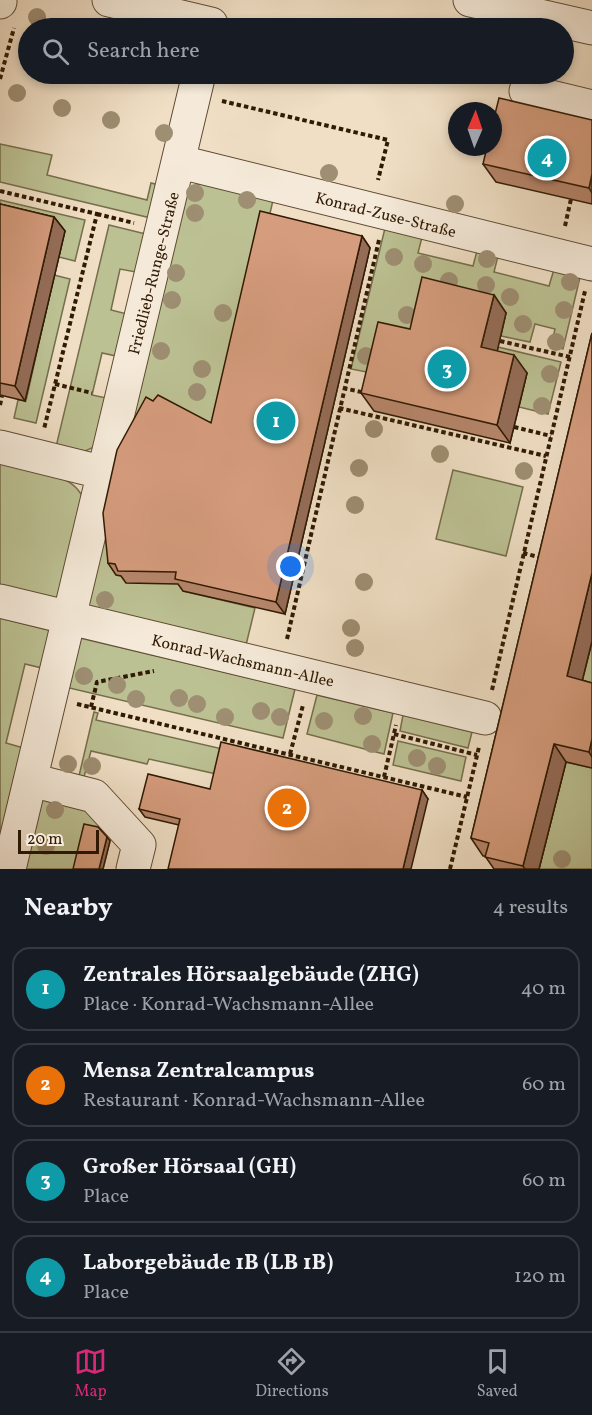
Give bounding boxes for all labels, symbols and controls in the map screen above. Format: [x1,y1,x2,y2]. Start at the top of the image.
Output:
search box [18,18,574,84]
icon: search [39,35,72,68]
text: Search here [87,36,200,67]
north arrow [448,102,502,156]
pin: 4 [528,136,566,180]
street label: Konrad-Zuse-Straße [313,188,458,244]
street label: Friedlieb-Runge-Straße [124,190,186,357]
pin: 3 [428,346,466,392]
pin: 1 [256,398,296,444]
your location [276,552,305,581]
street label: Konrad-Wachsmann-Allee [149,630,336,694]
pin: 2 [268,786,306,830]
scale bar [18,827,99,854]
text: 20 m [27,829,62,851]
text: Nearby [24,890,113,926]
text: 4 results [493,894,568,922]
text: Zentrales Hörsaalgebäude (ZHG) [83,960,419,991]
text: 1 [41,975,50,1003]
text: 40 m [521,975,566,1003]
text: Place · Konrad-Wachsmann-Allee [83,991,374,1019]
text: Mensa Zentralcampus [83,1056,314,1087]
text: 2 [40,1071,51,1099]
text: 60 m [522,1071,566,1099]
text: Restaurant · Konrad-Wachsmann-Allee [83,1087,425,1115]
text: Großer Hörsaal (GH) [83,1152,296,1183]
text: 3 [40,1167,51,1195]
text: 60 m [522,1167,566,1195]
text: Place [83,1183,129,1211]
text: Laborgebäude 1B (LB 1B) [83,1248,333,1279]
text: 4 [39,1263,52,1291]
text: 120 m [514,1263,566,1291]
text: Place [83,1279,129,1307]
tab: Map [74,1345,107,1403]
tab: Directions [255,1345,329,1403]
tab: Saved [477,1345,518,1403]

